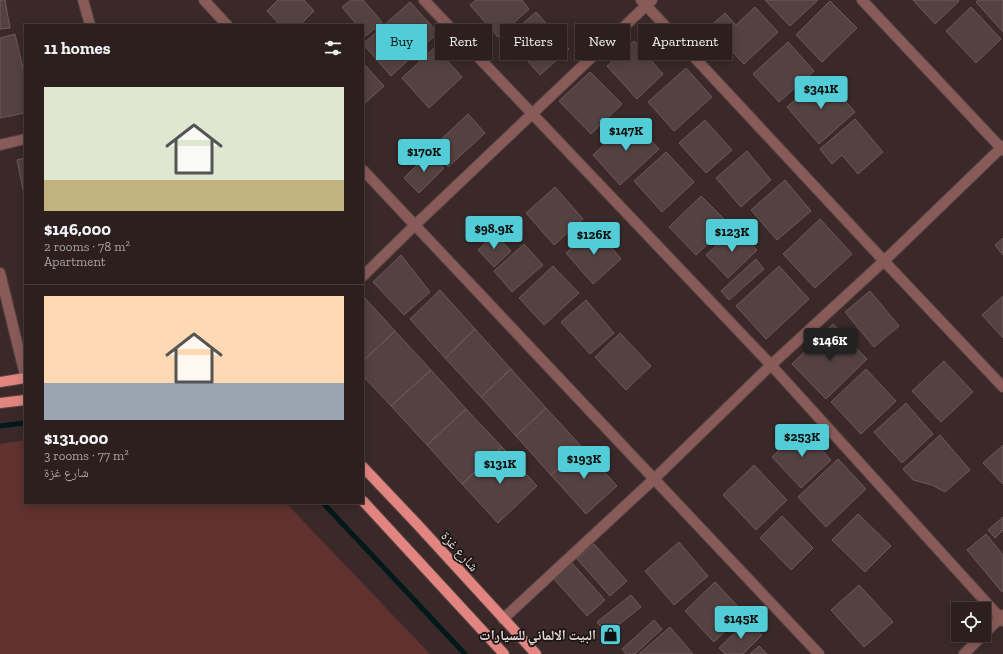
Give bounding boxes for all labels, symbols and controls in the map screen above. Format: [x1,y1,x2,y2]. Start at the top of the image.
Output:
chip: Buy [376,24,427,60]
chip: Rent [435,24,492,60]
chip: Filters [500,24,567,60]
chip: New [575,24,630,60]
chip: Apartment [638,24,732,60]
icon: filters [322,37,344,59]
text: 11 homes [44,38,111,58]
pin: $341K [793,76,849,110]
text: $341K [804,81,838,96]
icon: home [158,113,230,185]
pin: $147K [598,118,654,152]
text: $147K [609,123,643,138]
pin: $170K [396,139,452,173]
text: $170K [407,144,441,159]
pin: $98.9K [461,216,527,250]
text: $146,000 [44,219,111,239]
pin: $123K [704,219,760,253]
text: $98.9K [474,221,514,236]
pin: $126K [566,222,622,256]
text: $123K [715,224,749,239]
text: $126K [577,227,611,242]
text: 2 rooms · 78 m² [44,239,130,254]
text: Apartment [44,254,106,269]
icon: home [158,322,230,394]
pin: $146K [802,328,858,362]
text: $146K [813,333,847,348]
pin: $253K [774,424,830,458]
text: $131,000 [44,428,108,448]
text: $253K [784,429,820,444]
pin: $193K [556,446,612,480]
text: 3 rooms · 77 m² [44,448,129,463]
pin: $131K [472,451,528,485]
text: $193K [567,451,601,466]
text: $131K [484,456,516,471]
text: شارع غزة [44,465,89,480]
street label: شارع غزة [436,528,482,576]
map controls [951,602,991,642]
button: locate [951,602,991,642]
pin: $145K [713,606,769,640]
text: $145K [724,611,758,626]
shop icon: البيت الالماني للسيارات [598,622,624,648]
place label: البيت الالماني للسيارات [479,627,596,646]

